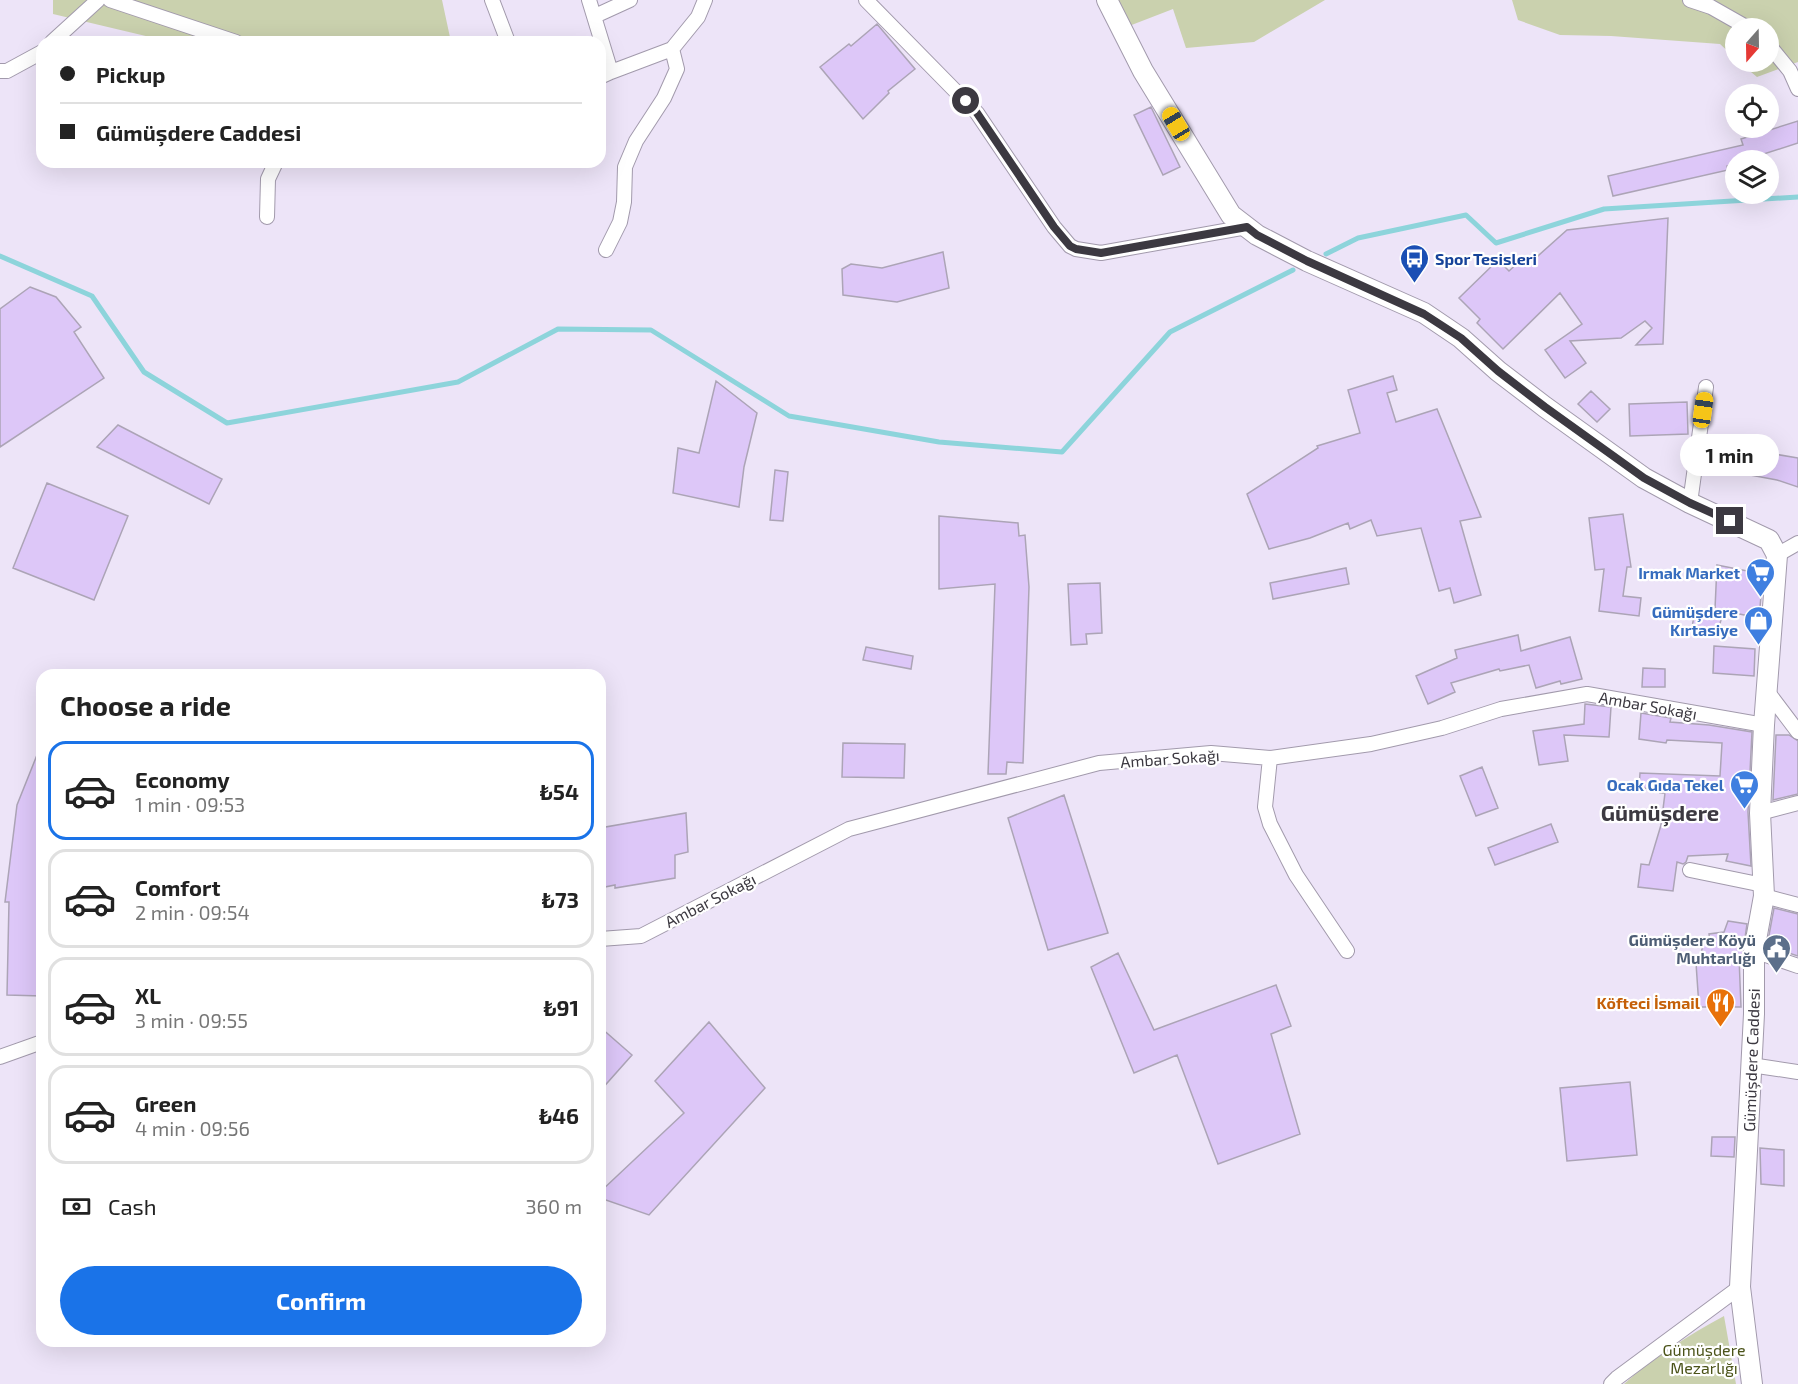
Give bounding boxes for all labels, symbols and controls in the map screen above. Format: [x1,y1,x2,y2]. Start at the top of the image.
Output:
north arrow [1725,18,1779,72]
map controls [1725,18,1779,204]
text: Pickup [96,61,165,87]
button: locate [1725,84,1779,138]
route start [952,87,979,114]
car [1159,104,1193,144]
text: Gümüşdere Caddesi [96,119,301,145]
button: layers [1725,150,1779,204]
bus stop icon: Spor Tesisleri [1398,242,1430,284]
place label: Spor Tesisleri [1435,249,1537,268]
car [1692,391,1714,429]
callout: 1 min [1680,434,1780,476]
text: 1 min [1705,443,1754,467]
route end [1716,507,1743,534]
supermarket icon: Irmak Market [1745,556,1777,598]
place label: Irmak Market [1638,563,1740,582]
place label: Gümüşdere Kırtasiye [1652,602,1738,640]
shop icon: Gümüşdere Kırtasiye [1743,604,1775,646]
street label: Ambar Sokağı [1597,687,1699,723]
text: Choose a ride [60,689,231,721]
street label: Ambar Sokağı [1120,745,1220,771]
icon: car [63,764,117,818]
text: Economy [135,766,230,792]
supermarket icon: Ocak Gıda Tekel [1729,768,1761,810]
place label: Ocak Gıda Tekel [1607,775,1725,794]
text: ₺54 [540,778,579,804]
text: 1 min · 09:53 [135,792,245,816]
district label: Gümüşdere [1601,799,1719,827]
street label: Ambar Sokağı [661,869,759,931]
icon: car [63,872,117,926]
text: Comfort [135,874,220,900]
text: ₺73 [542,886,579,912]
text: 2 min · 09:54 [135,900,250,924]
place label: Gümüşdere Köyü Muhtarlığı [1629,930,1756,967]
public building icon: Gümüşdere Köyü Muhtarlığı [1761,932,1793,974]
icon: car [63,980,117,1034]
text: XL [135,982,161,1008]
restaurant icon: Köfteci İsmail [1705,986,1737,1028]
street label: Gümüşdere Caddesi [1739,988,1764,1132]
place label: Köfteci İsmail [1597,993,1701,1012]
text: ₺91 [543,994,579,1020]
text: 3 min · 09:55 [135,1008,248,1032]
icon: car [63,1088,117,1142]
text: Green [135,1090,197,1116]
text: ₺46 [539,1102,579,1128]
text: 4 min · 09:56 [135,1116,250,1140]
icon: cash [60,1190,93,1223]
text: Cash [108,1193,157,1219]
text: 360 m [525,1194,582,1218]
button: Confirm [60,1266,582,1335]
park label: Gümüşdere Mezarlığı [1663,1340,1746,1377]

